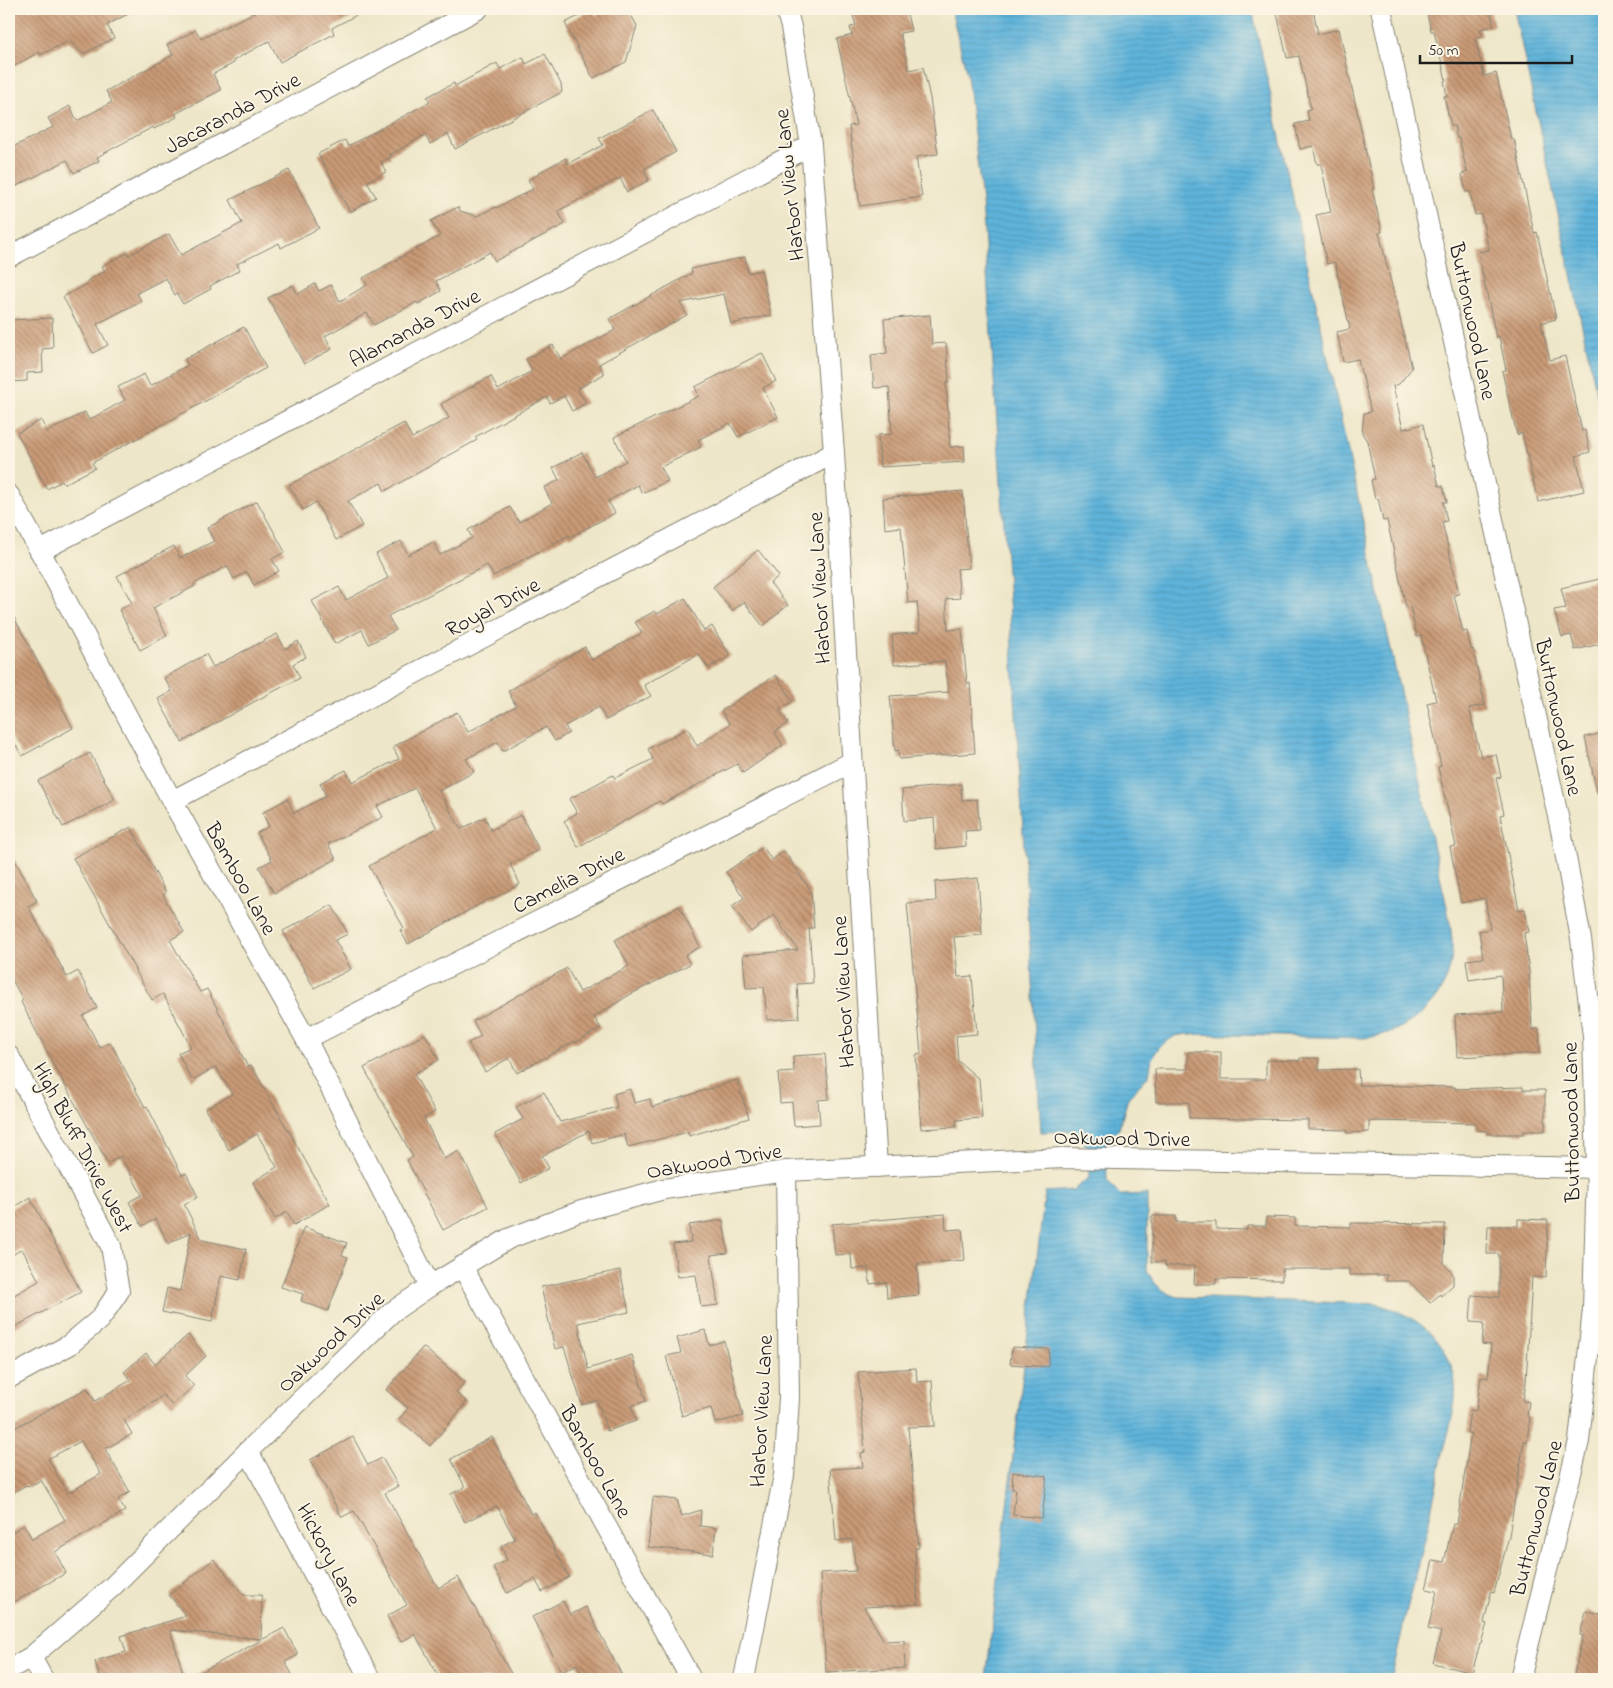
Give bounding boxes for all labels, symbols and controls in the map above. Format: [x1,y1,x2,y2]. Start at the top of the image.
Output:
scale bar [1420,32,1573,64]
text: 50 m [1428,40,1459,62]
street label: Jacaranda Drive [160,65,307,164]
street label: Harbor View Lane [767,107,815,262]
street label: Buttonwood Lane [1439,239,1503,403]
street label: Alamanda Drive [344,282,487,378]
street label: Harbor View Lane [801,511,841,665]
street label: Royal Drive [440,570,547,648]
street label: Buttonwood Lane [1525,635,1589,799]
street label: Bamboo Lane [195,816,284,942]
street label: Camelia Drive [508,840,631,924]
street label: Harbor View Lane [825,915,865,1069]
street label: Buttonwood Lane [1556,1042,1590,1203]
street label: High Bluff Drive West [22,1057,140,1241]
street label: Oakwood Drive [1053,1123,1191,1157]
street label: Oakwood Drive [644,1136,785,1189]
street label: Oakwood Drive [271,1285,393,1402]
street label: Harbor View Lane [743,1334,783,1488]
street label: Bamboo Lane [550,1399,639,1525]
street label: Buttonwood Lane [1503,1437,1573,1601]
street label: Hickory Lane [286,1498,368,1613]

